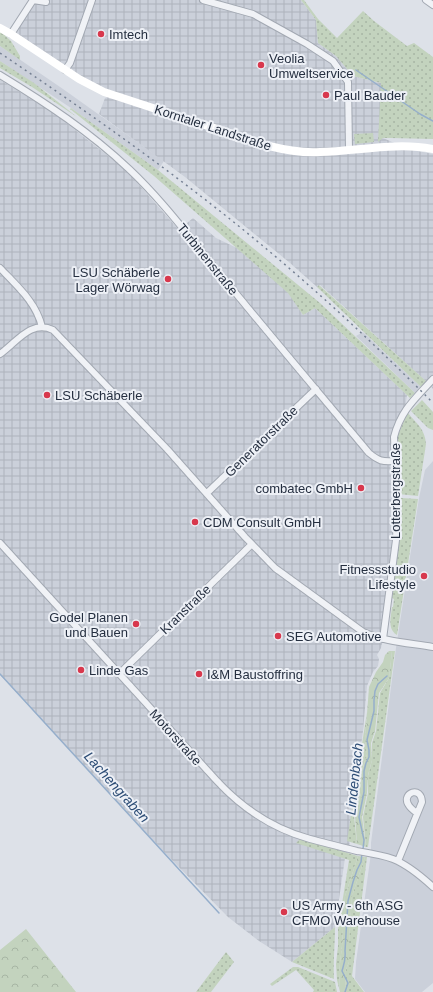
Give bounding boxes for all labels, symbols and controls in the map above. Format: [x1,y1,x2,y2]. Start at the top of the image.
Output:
place label: Imtech [109,27,148,42]
marker: Imtech [96,29,106,39]
place label: Veolia Umweltservice [269,51,354,81]
marker: Veolia Umweltservice [256,60,266,70]
place label: Paul Bauder [334,88,406,103]
marker: Paul Bauder [321,90,331,100]
street label: Korntaler Landstraße [152,101,273,153]
street label: Turbinenstraße [174,221,241,298]
place label: LSU Schäberle Lager Wörwag [73,265,160,295]
marker: LSU Schäberle Lager Wörwag [163,274,173,284]
place label: LSU Schäberle [55,388,142,403]
marker: LSU Schäberle [42,390,52,400]
street label: Generatorstraße [222,403,301,480]
street label: Lotterbergstraße [388,443,403,539]
place label: combatec GmbH [255,481,353,496]
marker: combatec GmbH [356,483,366,493]
place label: CDM Consult GmbH [203,515,321,530]
marker: CDM Consult GmbH [190,517,200,527]
place label: Fitnessstudio Lifestyle [339,562,416,592]
marker: Fitnessstudio Lifestyle [419,571,429,581]
street label: Kranstraße [157,582,214,637]
place label: Godel Planen und Bauen [49,610,128,640]
marker: Godel Planen und Bauen [131,619,141,629]
place label: SEG Automotive [286,629,381,644]
marker: SEG Automotive [273,631,283,641]
place label: Linde Gas [89,663,149,678]
marker: Linde Gas [76,665,86,675]
place label: I&M Baustoffring [207,667,303,682]
marker: I&M Baustoffring [194,669,204,679]
street label: Motorstraße [147,706,205,768]
water label: Lindenbach [342,742,366,816]
water label: Lachengraben [81,748,153,826]
place label: US Army - 6th ASG CFMO Warehouse [292,898,403,928]
marker: US Army - 6th ASG CFMO Warehouse [279,907,289,917]

